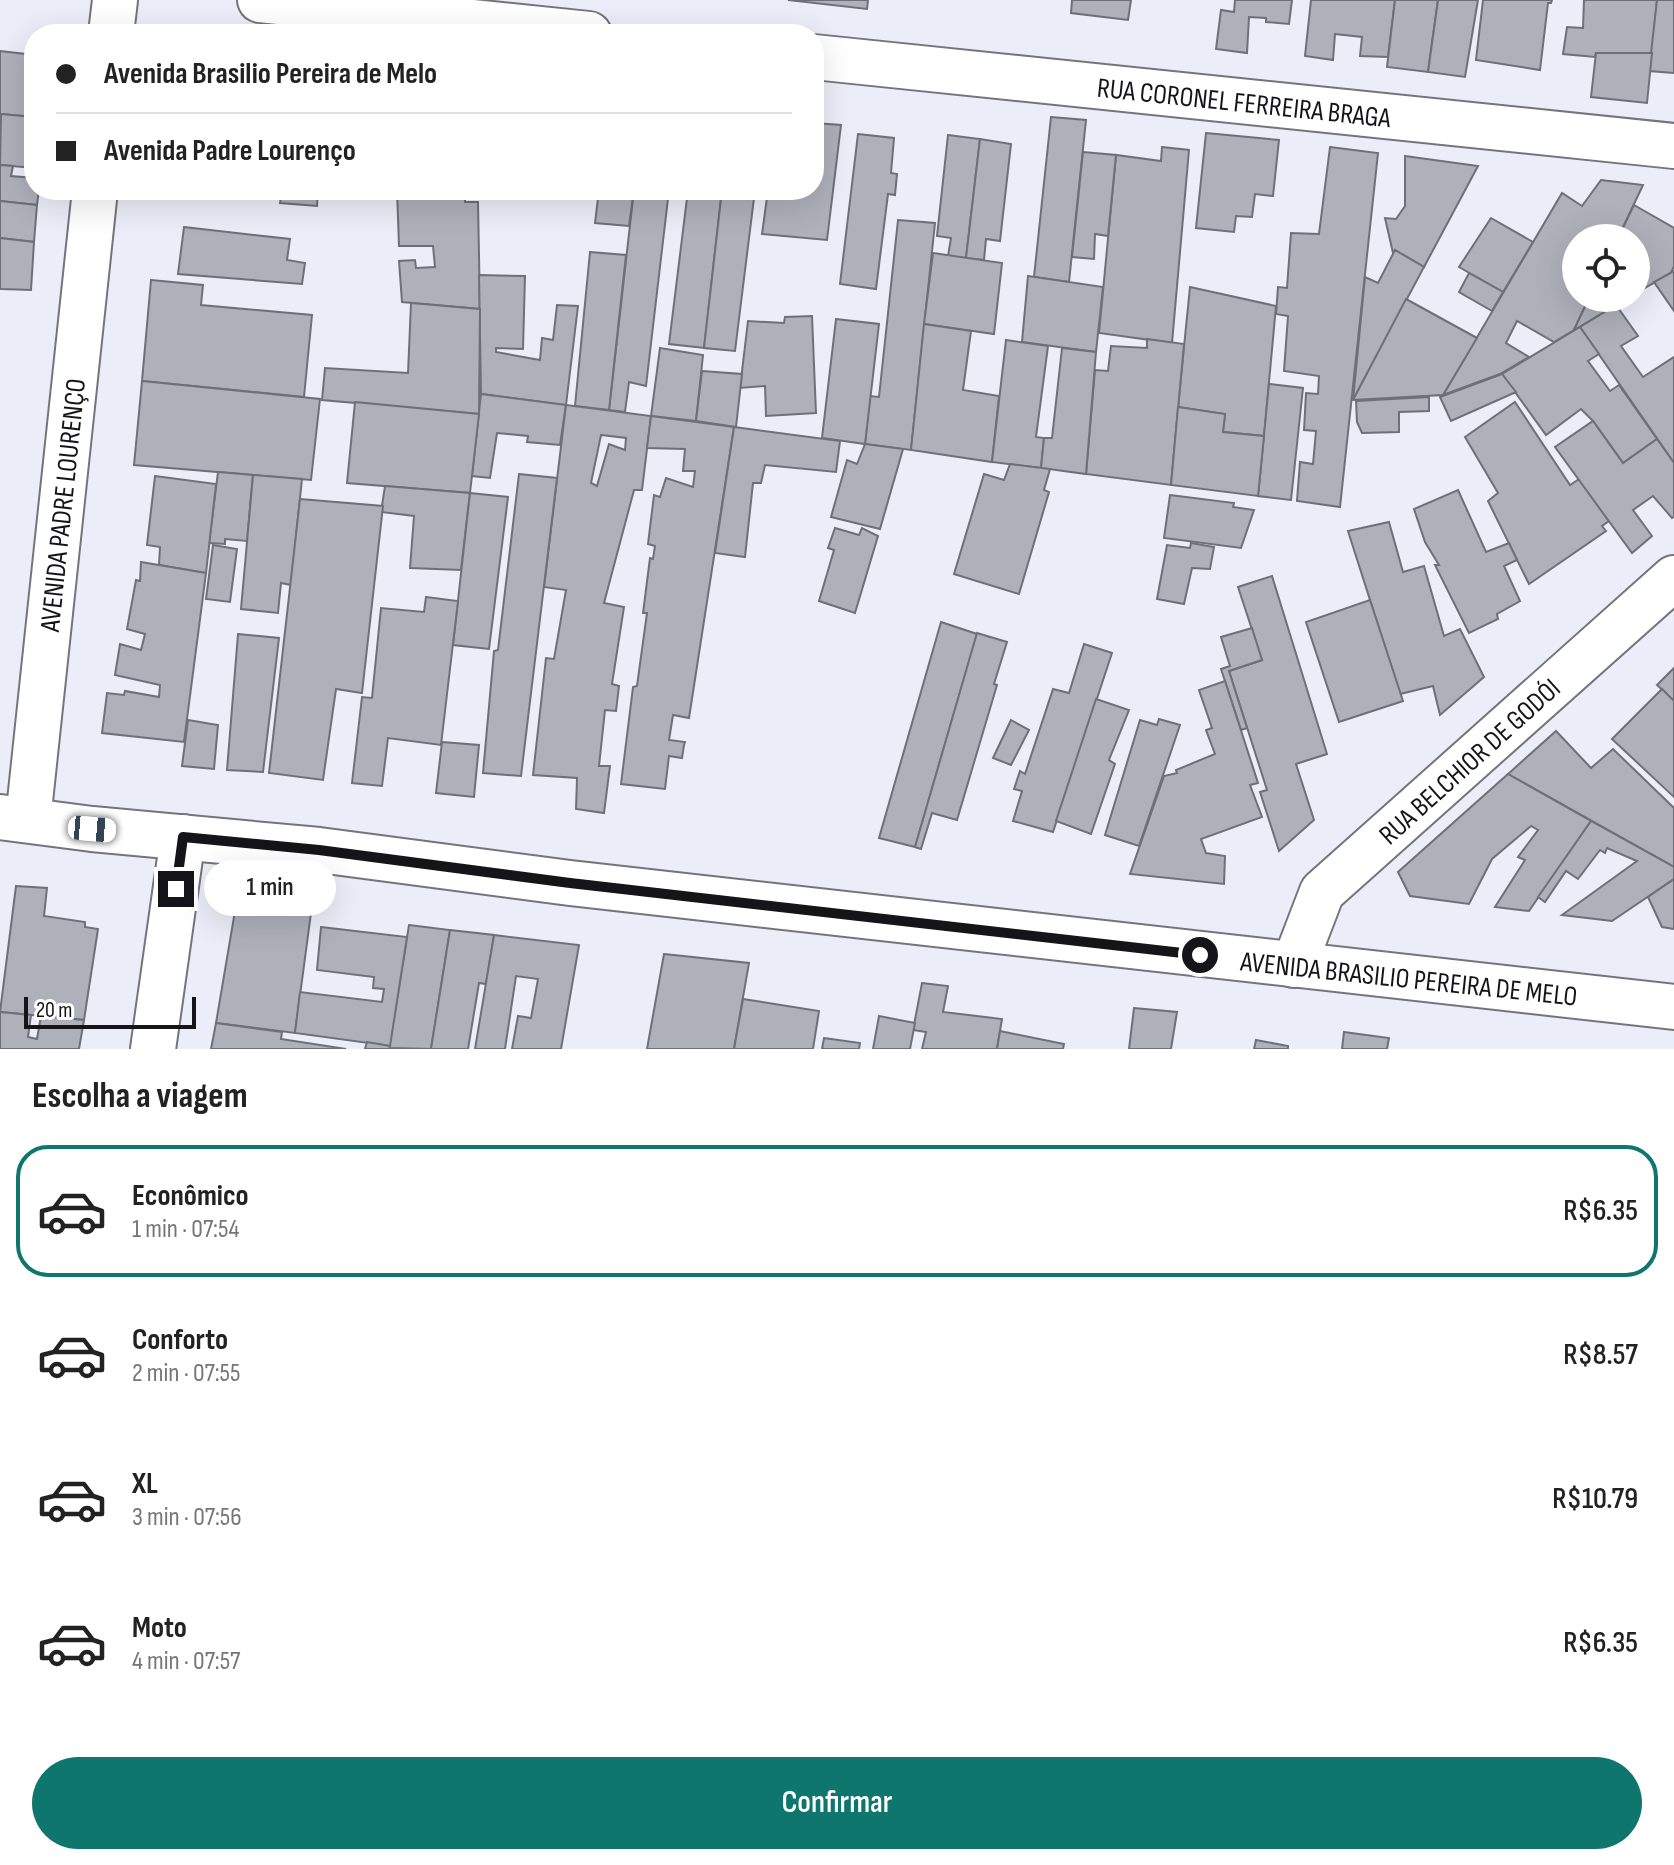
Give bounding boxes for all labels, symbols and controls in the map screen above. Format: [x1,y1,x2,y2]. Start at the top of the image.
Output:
text: Avenida Brasilio Pereira de Melo [104,56,437,92]
street label: RUA CORONEL FERREIRA BRAGA [1095,72,1393,135]
text: Avenida Padre Lourenço [104,133,356,169]
map controls [1562,224,1650,312]
button: locate [1562,224,1650,312]
street label: AVENIDA PADRE LOURENÇO [34,377,93,634]
street label: RUA BELCHIOR DE GODÓI [1373,672,1567,852]
car [67,815,117,843]
callout: 1 min [204,861,336,917]
route end [158,871,194,907]
text: 1 min [246,872,294,903]
route start [1182,937,1218,973]
street label: AVENIDA BRASILIO PEREIRA DE MELO [1238,945,1579,1014]
scale bar [24,993,196,1029]
text: 20 m [36,997,73,1024]
text: Escolha a viagem [32,1075,248,1118]
icon: car [36,1175,108,1247]
text: Econômico [132,1178,249,1214]
text: R$6.35 [1563,1193,1638,1229]
text: 1 min · 07:54 [132,1214,239,1245]
icon: car [36,1319,108,1391]
text: Conforto [132,1322,228,1358]
text: R$8.57 [1563,1337,1638,1373]
text: 2 min · 07:55 [132,1358,240,1389]
icon: car [36,1463,108,1535]
text: XL [132,1466,158,1502]
text: R$10.79 [1552,1481,1638,1517]
text: 3 min · 07:56 [132,1502,242,1533]
icon: car [36,1607,108,1679]
text: Moto [132,1610,187,1646]
text: R$6.35 [1563,1625,1638,1661]
text: 4 min · 07:57 [132,1646,241,1677]
button: Confirmar [32,1757,1642,1849]

